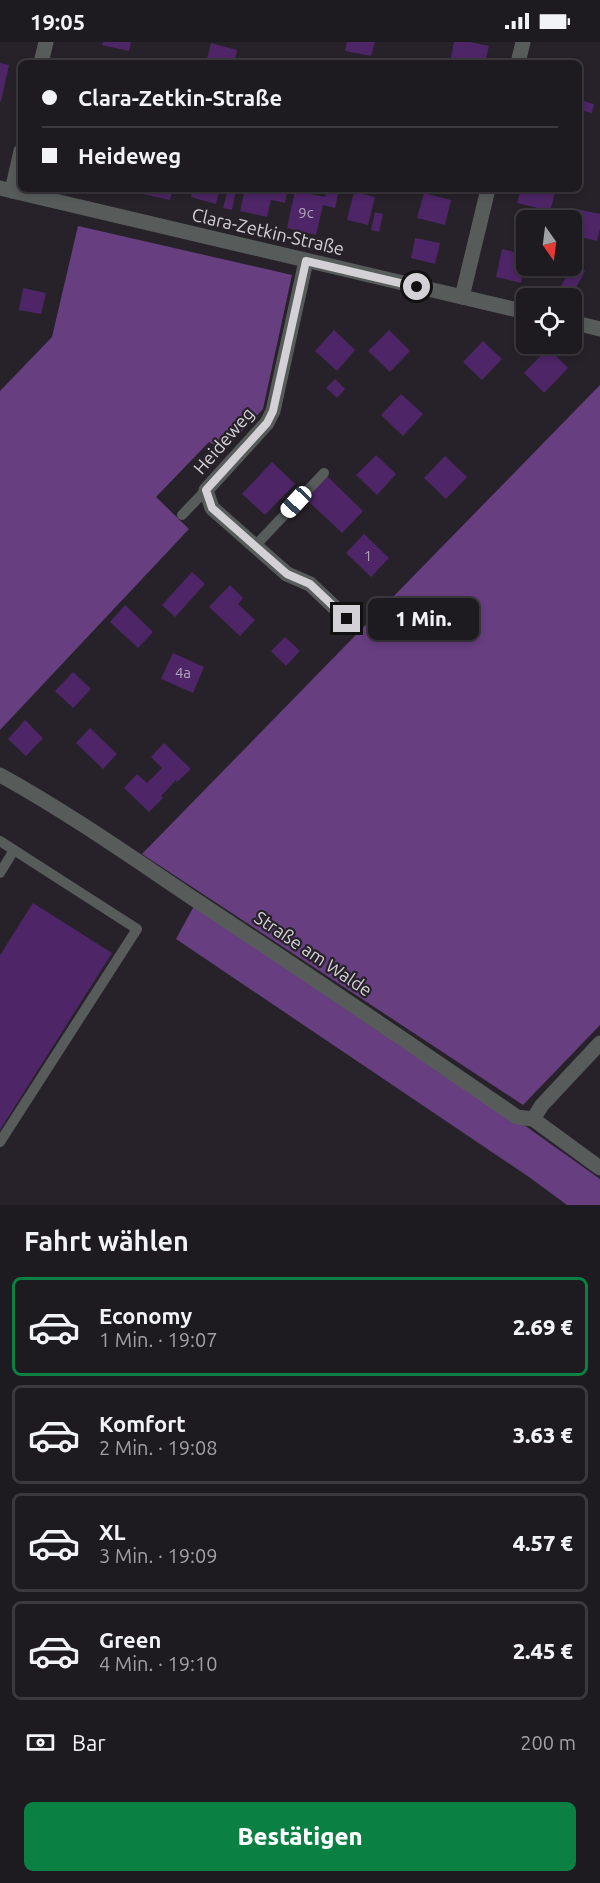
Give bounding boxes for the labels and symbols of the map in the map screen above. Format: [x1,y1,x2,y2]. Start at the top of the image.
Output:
street label: Clara-Zetkin-Straße [190,204,346,258]
house number: 9c [298,204,314,221]
north arrow [516,210,582,276]
route start [403,273,430,300]
street label: Heideweg [189,403,258,478]
car [277,483,315,521]
house number: 1 [364,547,372,564]
callout: 1 Min. [368,598,479,640]
route end [333,605,360,632]
house number: 4a [175,664,191,681]
street label: Straße am Walde [251,907,376,1000]

